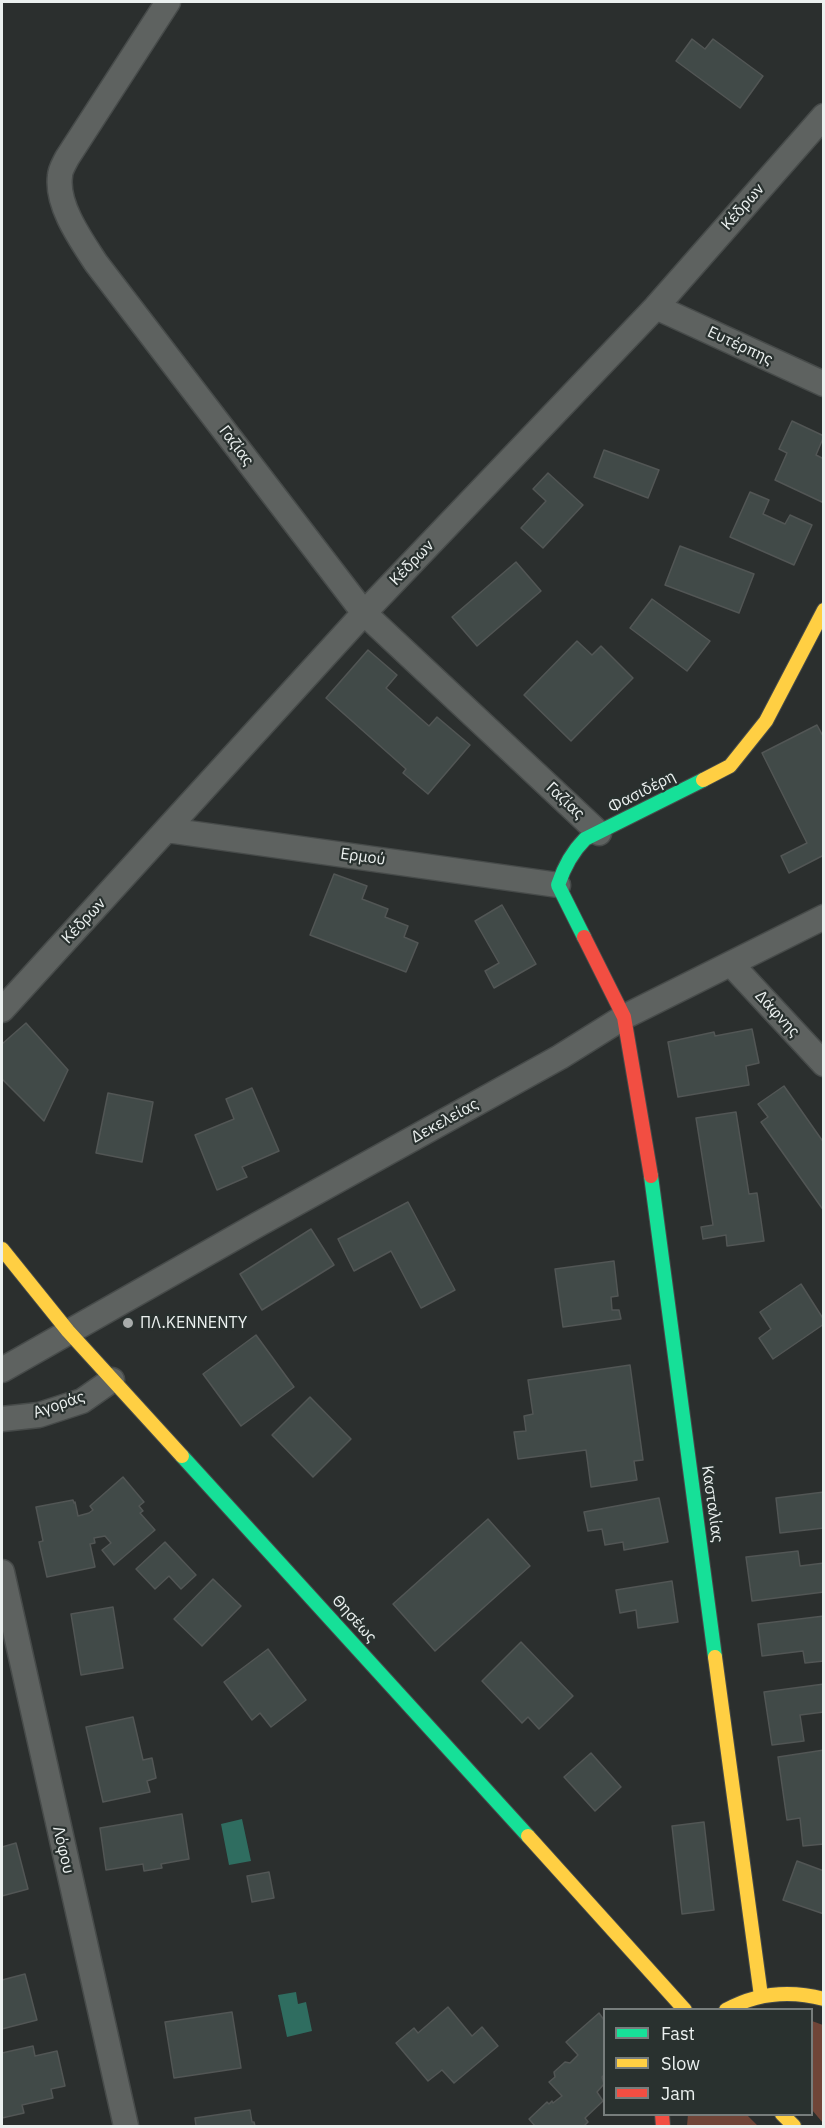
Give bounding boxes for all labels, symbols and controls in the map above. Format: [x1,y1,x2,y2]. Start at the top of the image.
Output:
street label: Κέδρων [717,180,769,234]
street label: Ευτέρπης [704,323,776,369]
street label: Γαζίας [215,422,257,470]
street label: Κέδρων [386,536,438,590]
street label: Φασιδέρη [605,767,679,817]
street label: Γαζίας [542,778,588,824]
street label: Ερμού [339,844,387,870]
street label: Κέδρων [58,894,110,948]
street label: Δάφνης [751,987,803,1041]
street label: Δεκελείας [408,1095,482,1147]
place label: ΠΛ.ΚΕΝΝΕΝΤΥ [140,1313,247,1333]
marker: ΠΛ.ΚΕΝΝΕΝΤΥ [121,1316,135,1330]
street label: Αγοράς [31,1387,87,1423]
street label: Κασταλίας [697,1464,727,1544]
street label: Θησέως [328,1591,380,1647]
street label: Λόφου [48,1824,78,1876]
legend [603,2008,813,2116]
text: Fast [661,2022,695,2045]
text: Slow [661,2052,700,2075]
text: Jam [661,2082,696,2105]

